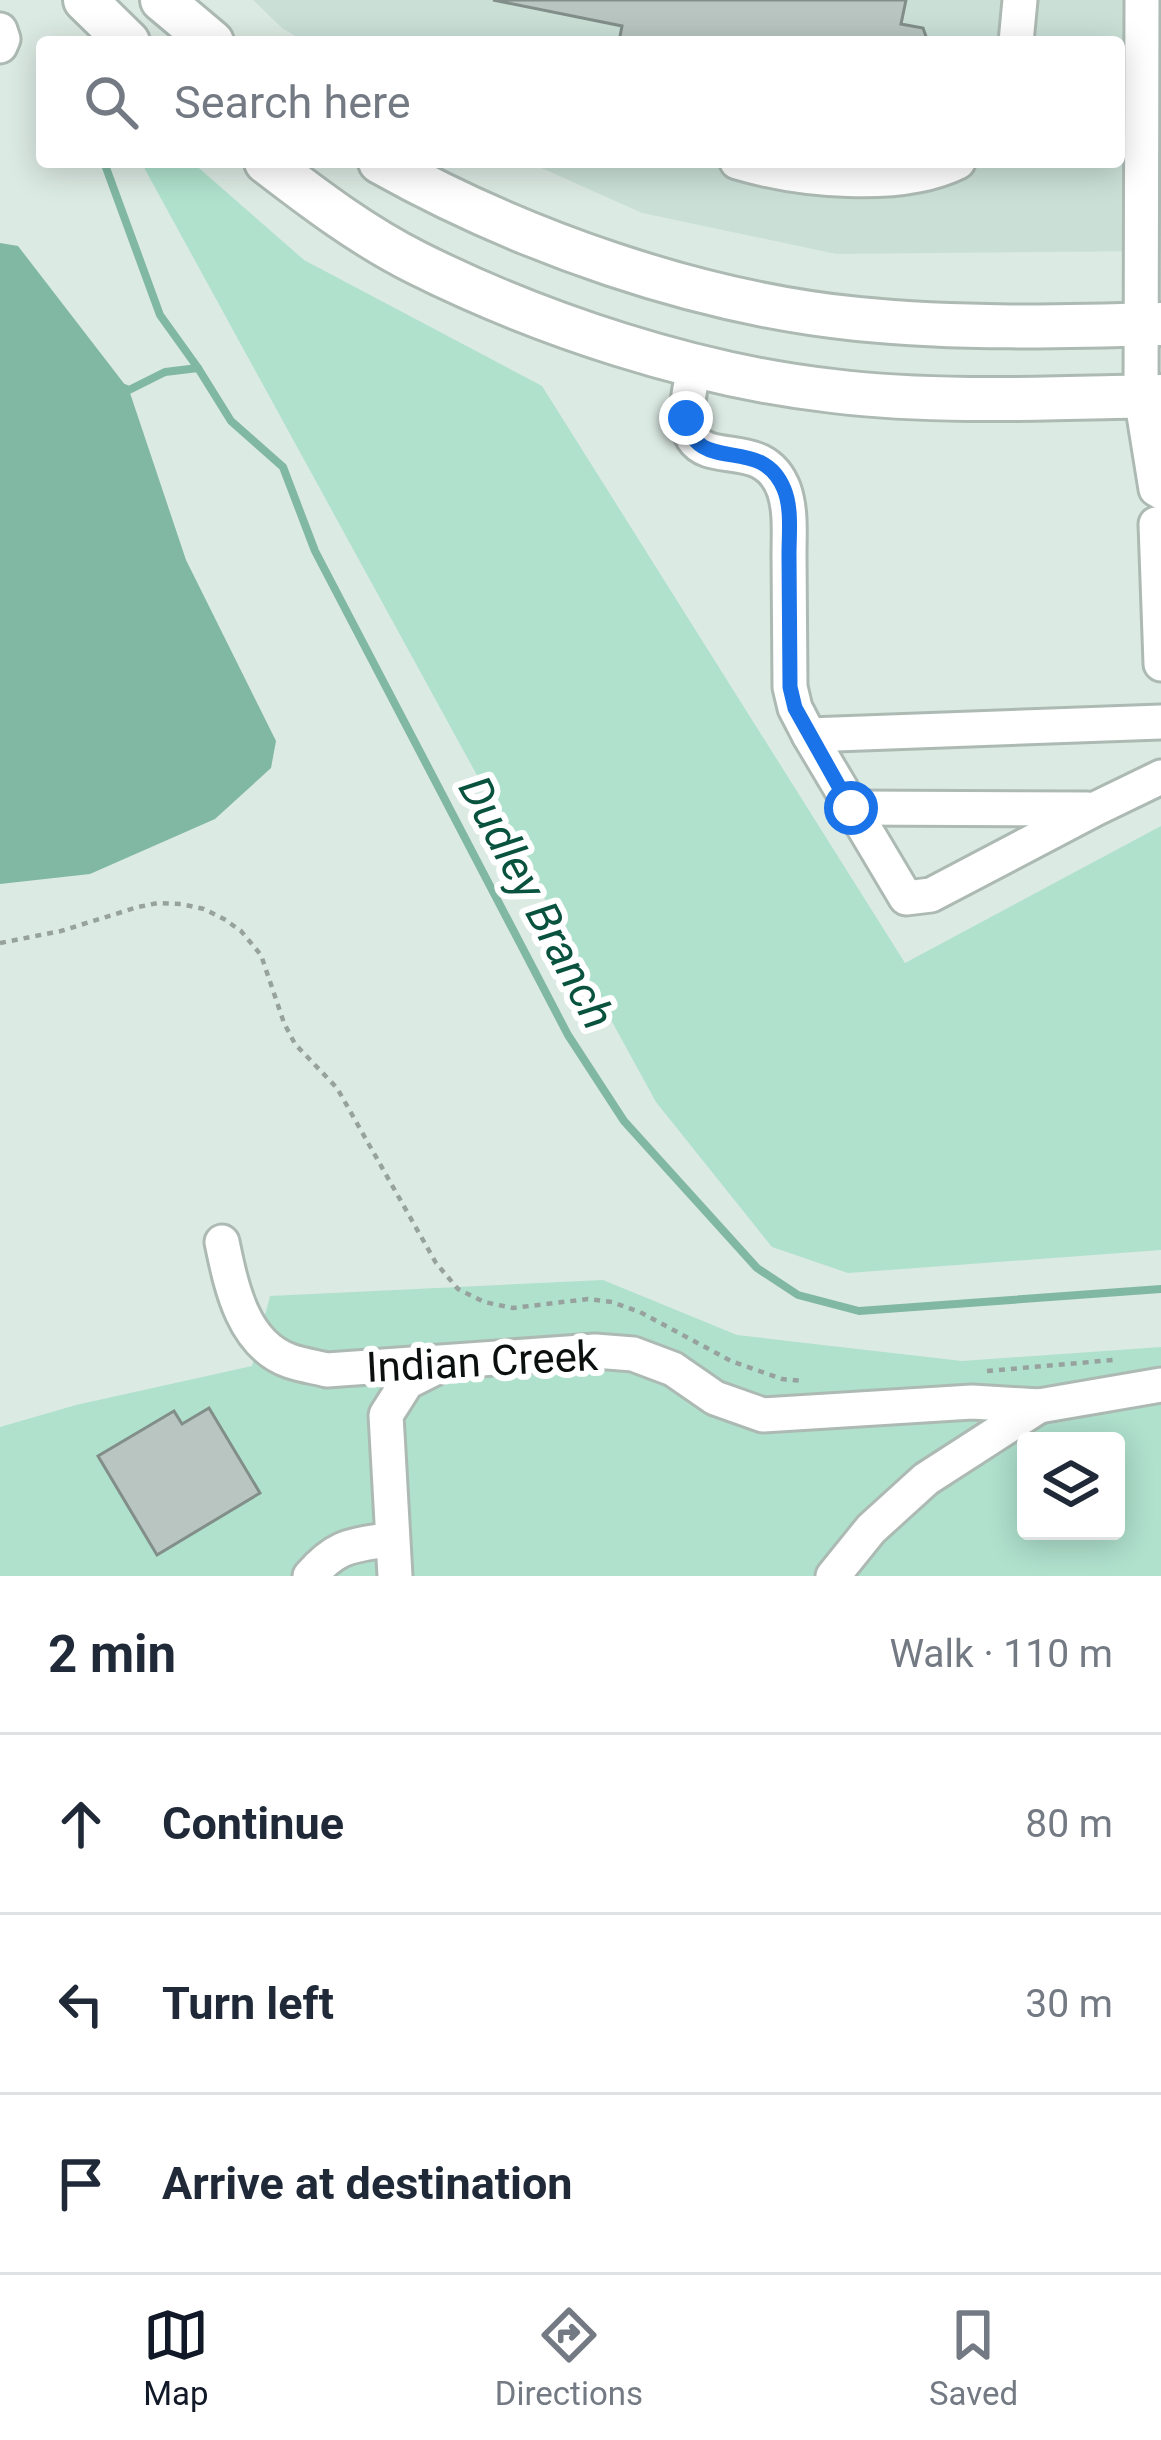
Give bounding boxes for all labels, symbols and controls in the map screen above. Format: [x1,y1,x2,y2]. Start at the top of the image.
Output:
search box [36,36,1125,168]
icon: search [78,69,144,135]
text: Search here [174,76,411,129]
route end [659,391,713,445]
water label: Dudley Branch [448,767,625,1038]
route start [824,781,878,835]
street label: Indian Creek [365,1331,600,1392]
map controls [1017,1432,1125,1540]
button: layers [1017,1432,1125,1540]
text: 2 min [48,1625,176,1684]
text: Walk · 110 m [889,1631,1113,1677]
icon: ahead [48,1791,114,1857]
text: Continue [162,1797,344,1850]
text: 80 m [1025,1801,1113,1847]
icon: left [48,1971,114,2037]
text: Turn left [162,1977,334,2030]
text: 30 m [1025,1981,1113,2027]
icon: arrive [48,2151,114,2217]
text: Arrive at destination [162,2157,573,2210]
tab: Map [143,2302,209,2413]
tab: Directions [495,2302,643,2413]
tab: Saved [929,2302,1018,2413]

